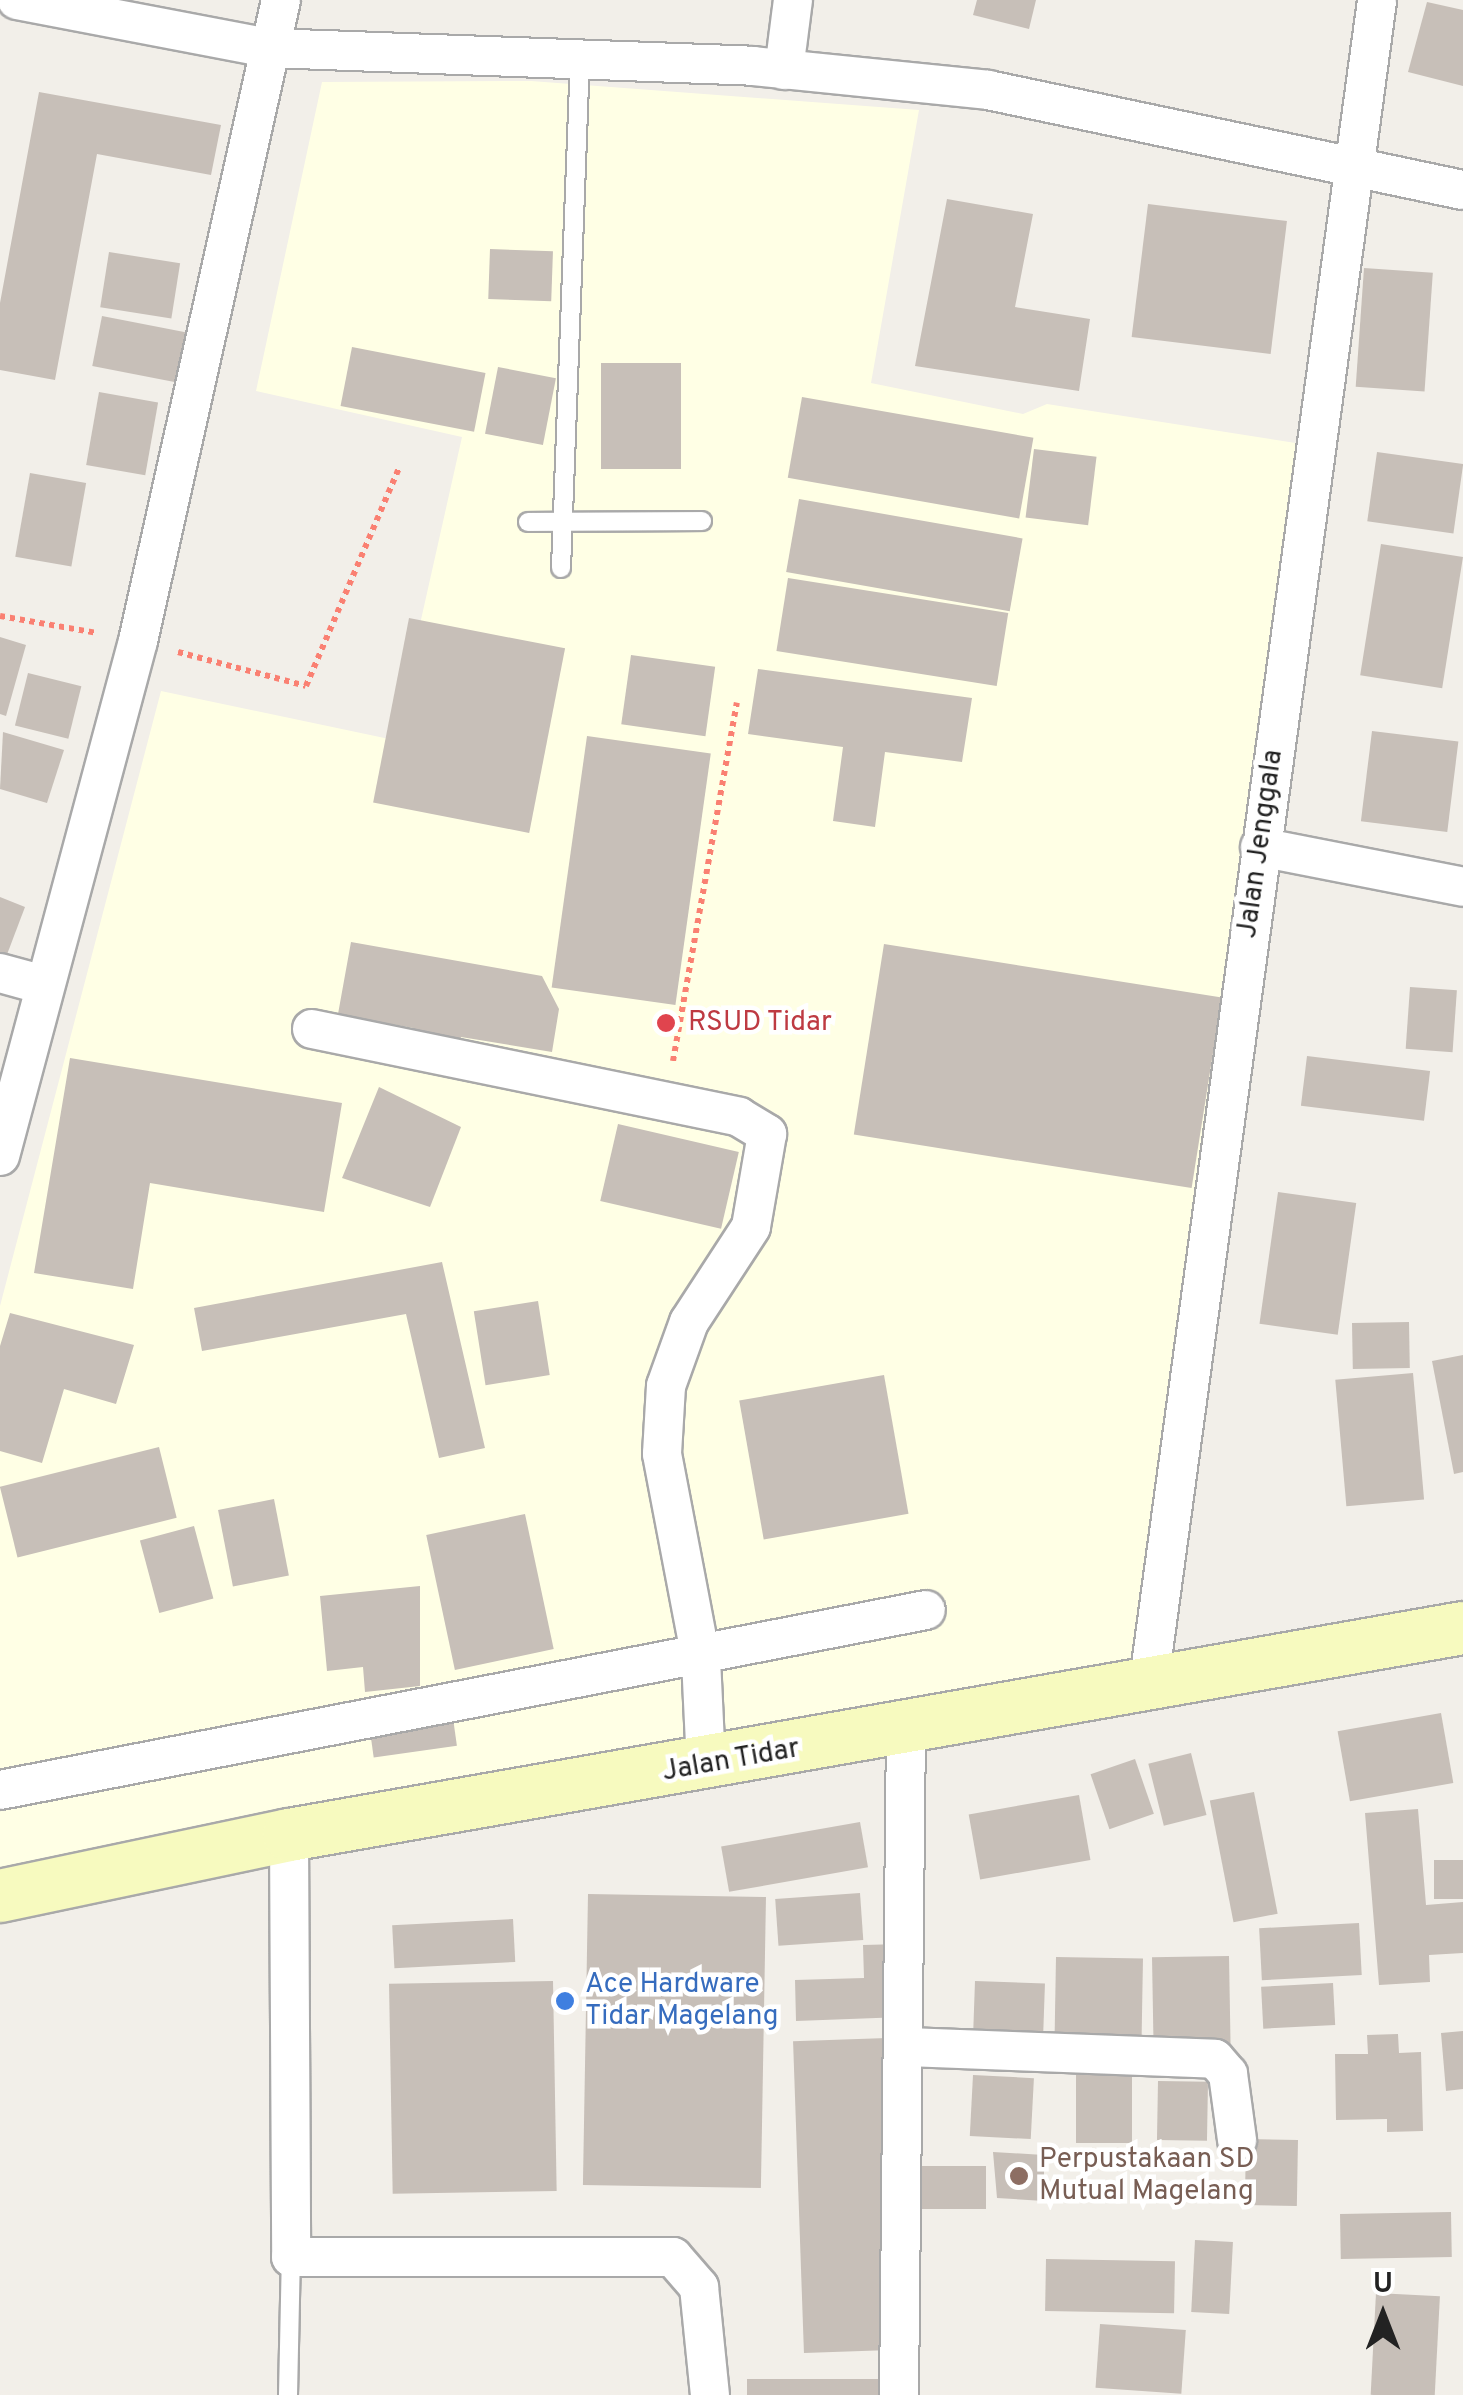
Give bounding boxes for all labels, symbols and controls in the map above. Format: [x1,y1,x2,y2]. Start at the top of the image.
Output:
street label: Jalan Jenggala [1231,748,1291,940]
place label: RSUD Tidar [688,1006,833,1040]
marker: RSUD Tidar [653,1010,679,1036]
street label: Jalan Tidar [659,1732,803,1790]
place label: Ace Hardware Tidar Magelang [585,1968,779,2034]
marker: Ace Hardware Tidar Magelang [554,1990,576,2012]
place label: Perpustakaan SD Mutual Magelang [1039,2143,1255,2209]
marker: Perpustakaan SD Mutual Magelang [1008,2165,1030,2187]
north arrow [1333,2265,1433,2365]
text: U [1373,2267,1393,2303]

